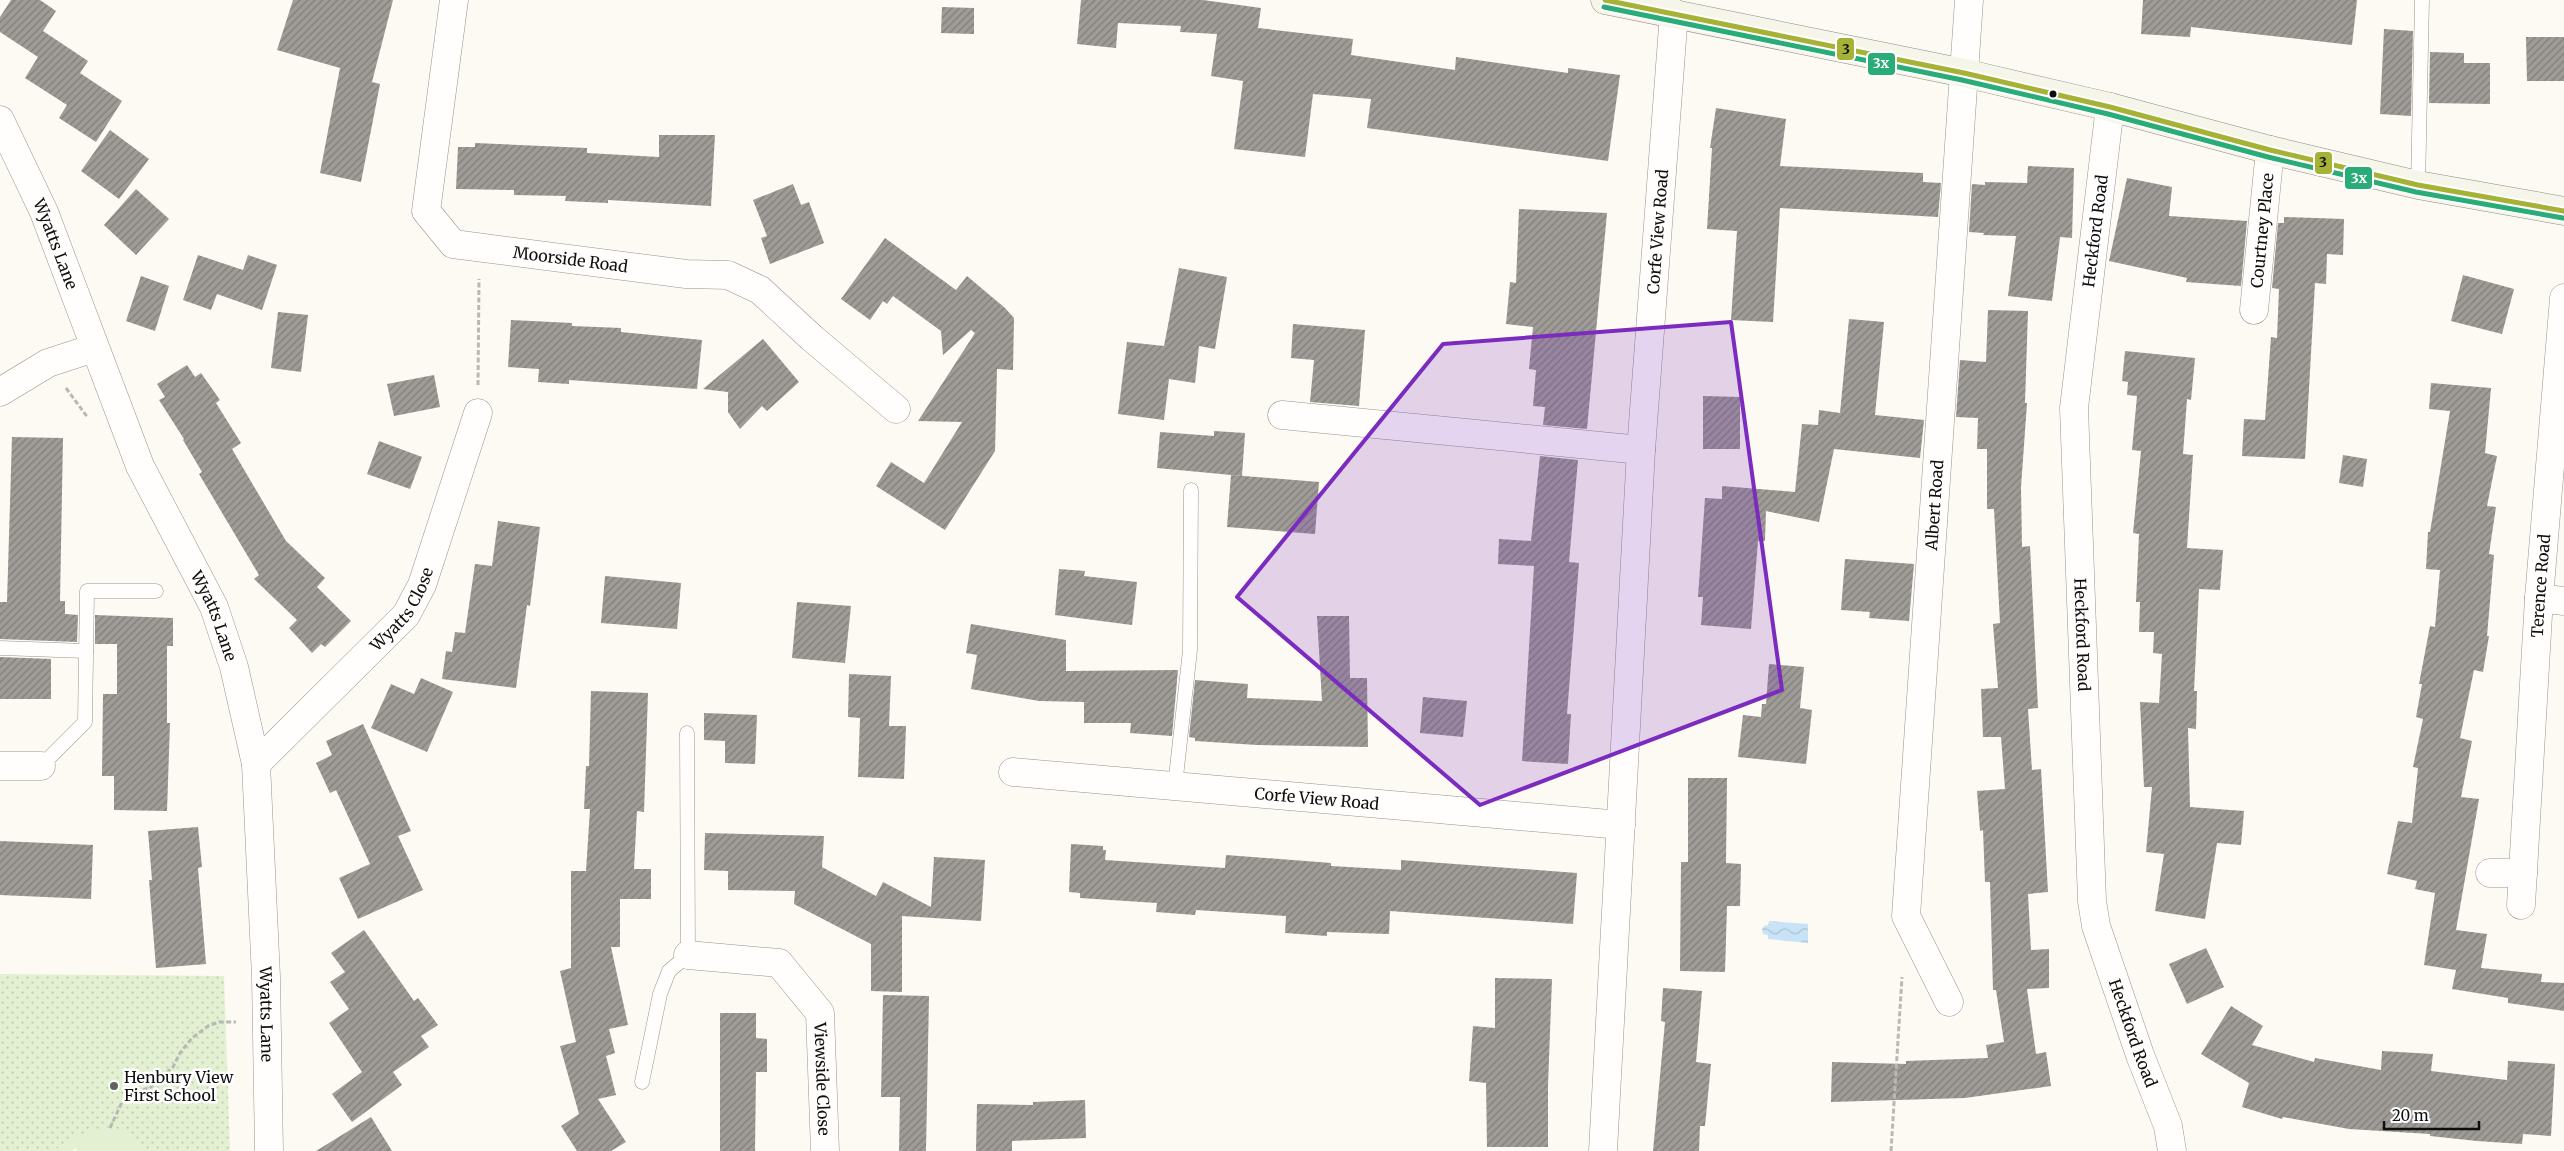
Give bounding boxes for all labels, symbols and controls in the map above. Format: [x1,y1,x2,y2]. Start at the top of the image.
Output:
line badge: 3 [1836,37,1855,61]
text: 3 [1842,40,1850,58]
line badge: 3x [1867,52,1896,76]
text: 3x [1873,54,1890,72]
unlabelled marker [2048,89,2058,99]
line badge: 3 [2314,151,2333,175]
text: 3 [2319,153,2327,171]
line badge: 3x [2344,166,2373,190]
street label: Corfe View Road [1643,168,1672,295]
text: 3x [2351,169,2368,187]
street label: Courtney Place [2246,172,2278,289]
street label: Heckford Road [2078,173,2112,289]
street label: Wyatts Lane [29,194,82,292]
street label: Moorside Road [512,242,629,276]
street label: Albert Road [1921,459,1947,552]
street label: Terence Road [2527,533,2554,638]
street label: Wyatts Close [365,565,437,656]
street label: Wyatts Lane [186,566,241,663]
street label: Heckford Road [2070,578,2094,692]
street label: Corfe View Road [1254,783,1380,814]
street label: Wyatts Lane [255,965,277,1062]
street label: Heckford Road [2105,976,2162,1090]
street label: Viewside Close [810,1021,834,1136]
place label: Henbury View First School [124,1067,234,1105]
marker: Henbury View First School [108,1080,120,1092]
scale bar [2384,1098,2479,1130]
text: 20 m [2392,1106,2429,1125]

